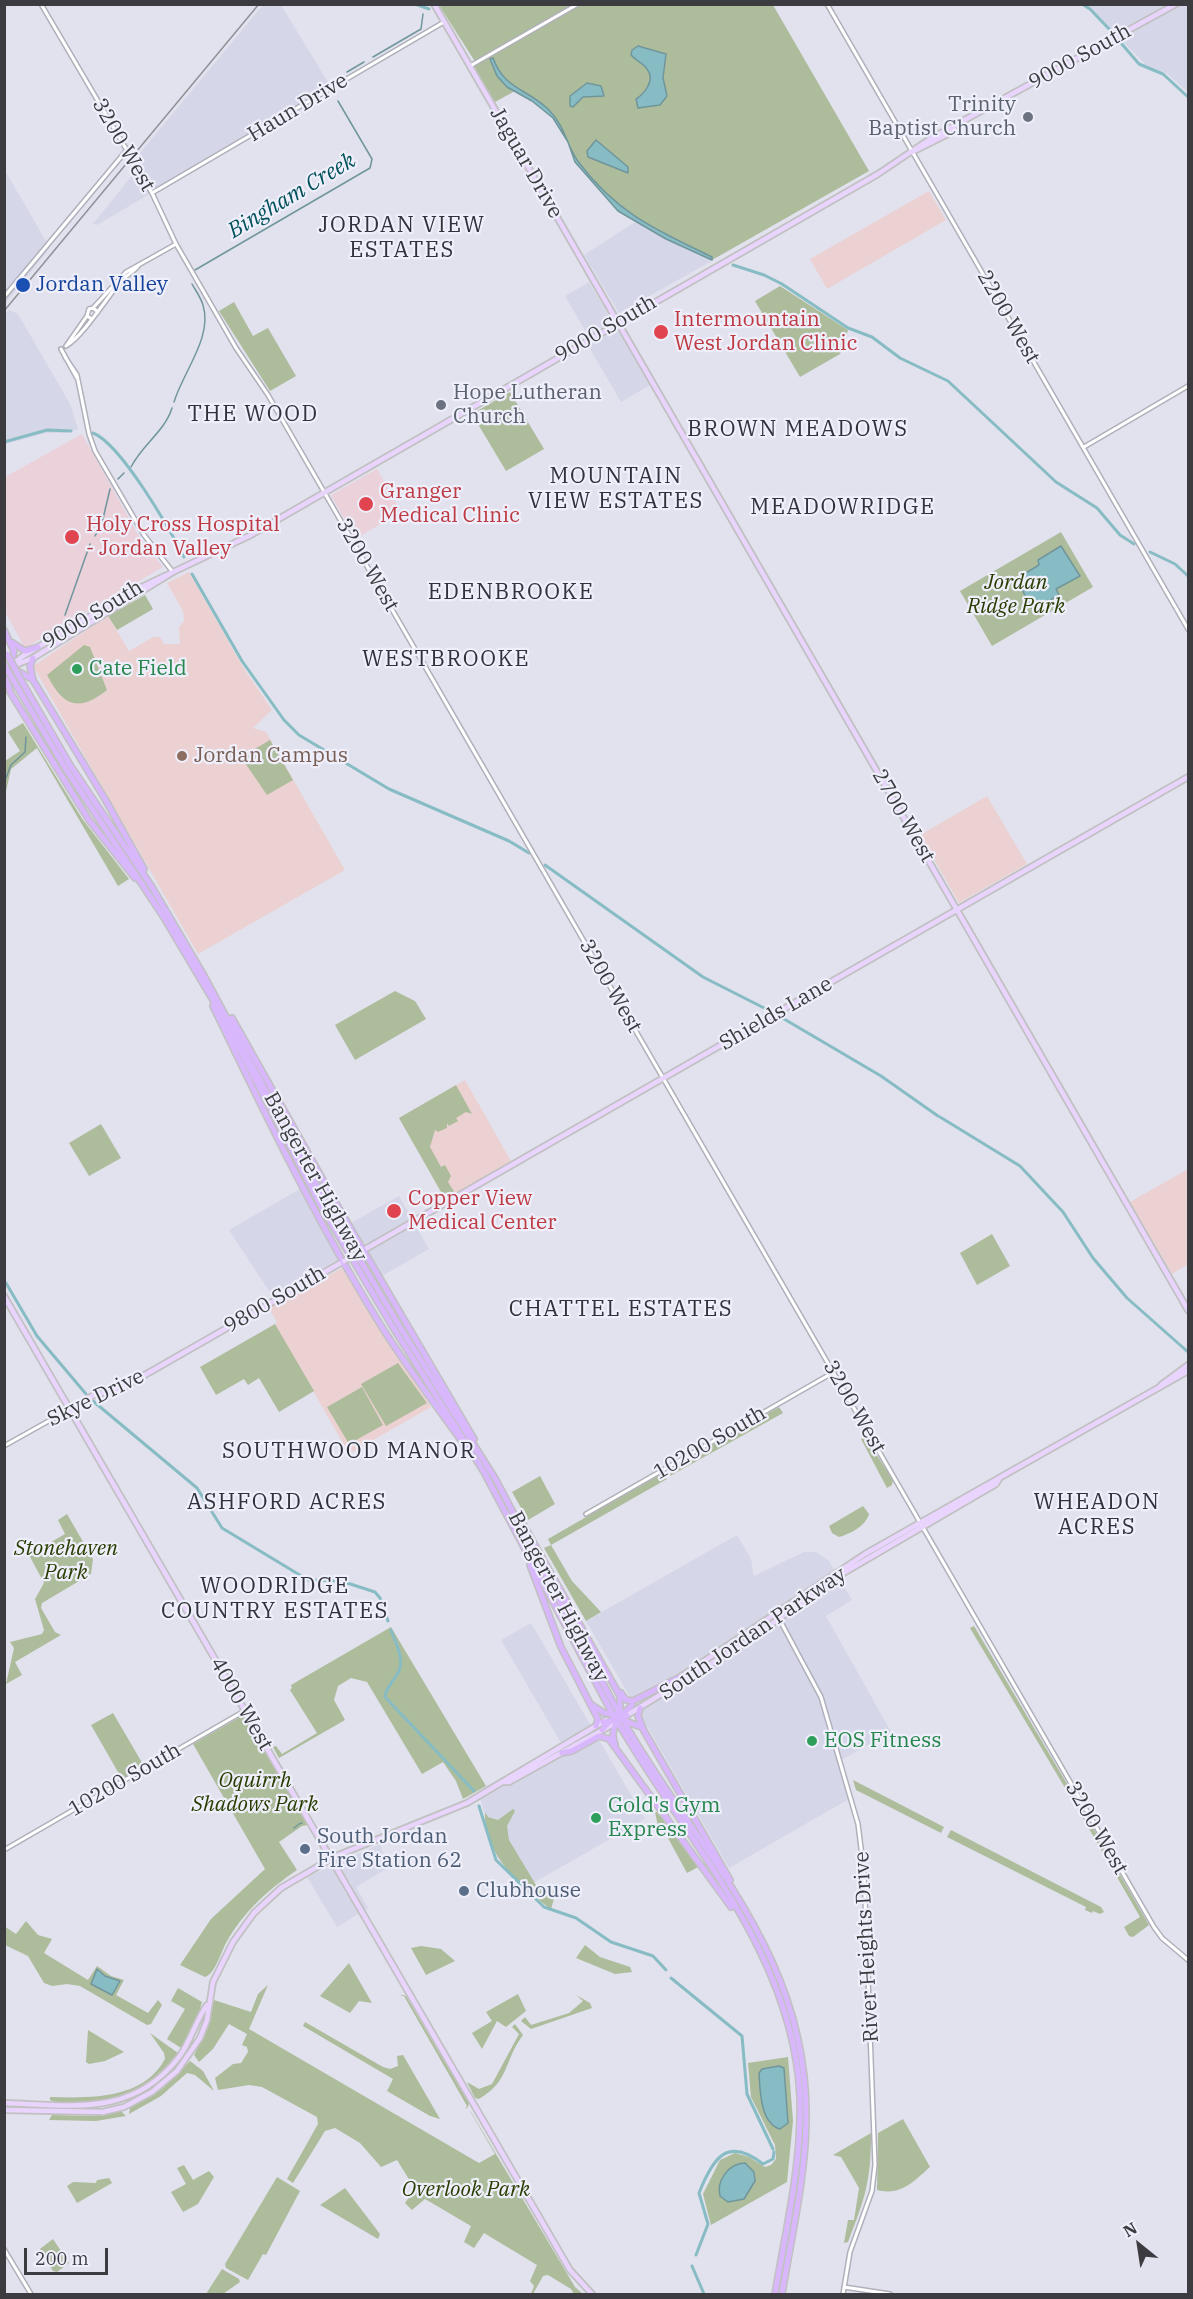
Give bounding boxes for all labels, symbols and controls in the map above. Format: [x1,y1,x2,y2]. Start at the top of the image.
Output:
street label: 9000 South [1024,19,1136,95]
street label: Haun Drive [243,68,353,148]
place label: Trinity Baptist Church [868,92,1016,142]
street label: 3200 West [86,94,160,196]
street label: Jaguar Drive [484,103,568,223]
marker: Trinity Baptist Church [1021,110,1035,124]
water label: Bingham Creek [224,148,360,244]
district label: JORDAN VIEW ESTATES [318,213,486,264]
street label: 2200 West [971,266,1045,368]
place label: Jordan Valley [36,272,168,298]
marker: Jordan Valley [14,276,32,294]
street label: 9000 South [551,290,661,368]
place label: Intermountain West Jordan Clinic [674,307,857,357]
marker: Intermountain West Jordan Clinic [652,323,670,341]
place label: Hope Lutheran Church [453,380,602,430]
marker: Hope Lutheran Church [434,398,448,412]
district label: THE WOOD [187,402,319,428]
district label: BROWN MEADOWS [687,417,909,443]
district label: MOUNTAIN VIEW ESTATES [528,464,704,516]
place label: Granger Medical Clinic [380,479,520,529]
marker: Granger Medical Clinic [357,495,375,513]
district label: MEADOWRIDGE [750,495,936,521]
place label: Holy Cross Hospital - Jordan Valley [86,512,280,562]
street label: 3200 West [330,514,404,616]
marker: Holy Cross Hospital - Jordan Valley [63,528,81,546]
park label: Jordan Ridge Park [967,570,1065,620]
street label: 9000 South [38,575,148,655]
district label: EDENBROOKE [428,580,594,606]
district label: WESTBROOKE [362,647,530,673]
place label: Cate Field [89,656,187,682]
marker: Cate Field [70,662,84,676]
place label: Jordan Campus [194,743,348,769]
marker: Jordan Campus [175,749,189,763]
street label: 2700 West [866,765,940,867]
street label: 3200 West [573,935,647,1037]
street label: Shields Lane [715,972,837,1056]
street label: Bangerter Highway [258,1088,372,1266]
place label: Copper View Medical Center [408,1186,557,1236]
marker: Copper View Medical Center [385,1202,403,1220]
street label: 9800 South [220,1261,330,1339]
district label: CHATTEL ESTATES [509,1297,733,1323]
street label: 3200 West [817,1356,891,1458]
street label: Skye Drive [43,1364,149,1432]
street label: 10200 South [649,1401,771,1485]
district label: SOUTHWOOD MANOR [222,1439,476,1465]
district label: ASHFORD ACRES [187,1490,387,1516]
district label: WHEADON ACRES [1034,1490,1160,1542]
street label: Bangerter Highway [502,1507,614,1687]
park label: Stonehaven Park [14,1536,118,1586]
street label: South Jordan Parkway [655,1562,851,1706]
district label: WOODRIDGE COUNTRY ESTATES [161,1574,389,1626]
street label: 4000 West [204,1653,278,1755]
place label: EOS Fitness [824,1728,941,1754]
marker: EOS Fitness [805,1734,819,1748]
street label: 10200 South [64,1738,186,1822]
park label: Oquirrh Shadows Park [192,1768,318,1818]
street label: 3200 West [1059,1777,1133,1879]
place label: Gold's Gym Express [608,1793,721,1843]
marker: Gold's Gym Express [589,1811,603,1825]
place label: South Jordan Fire Station 62 [317,1824,462,1874]
marker: South Jordan Fire Station 62 [298,1842,312,1856]
street label: River Heights Drive [849,1851,885,2043]
place label: Clubhouse [476,1878,581,1904]
marker: Clubhouse [457,1884,471,1898]
park label: Overlook Park [402,2177,530,2203]
north arrow [1109,2215,1169,2275]
text: N [1120,2218,1140,2241]
scale bar [27,2236,111,2274]
text: 200 m [35,2247,89,2270]

